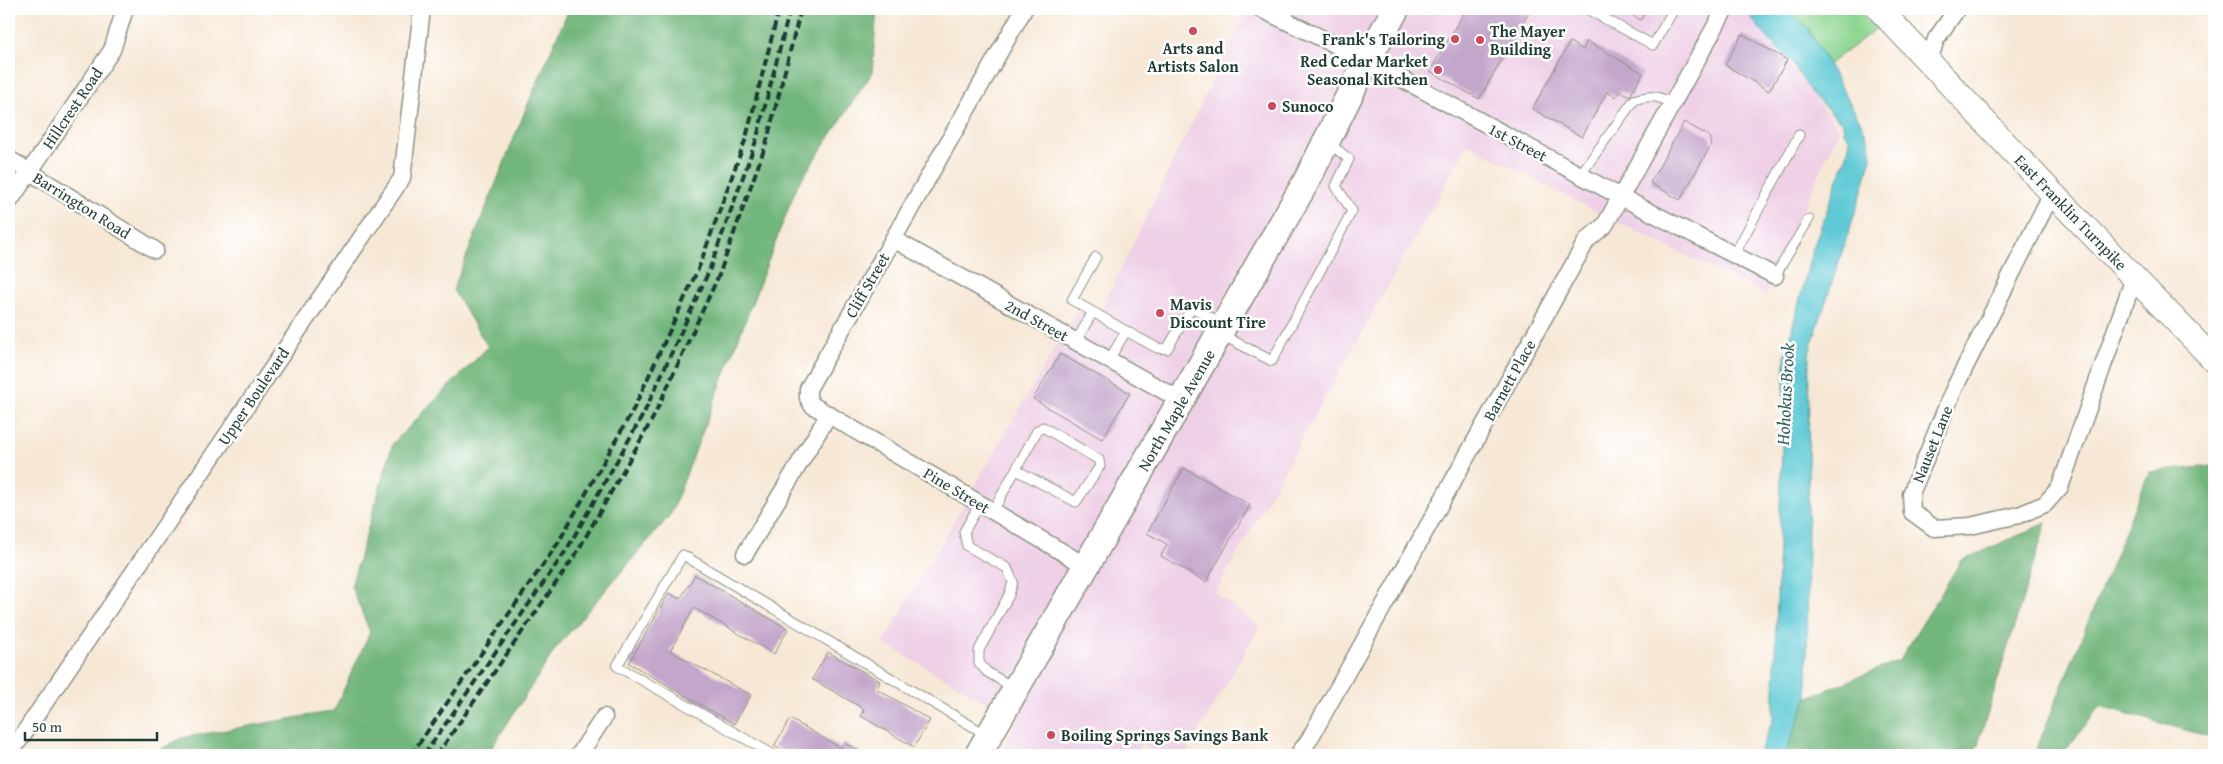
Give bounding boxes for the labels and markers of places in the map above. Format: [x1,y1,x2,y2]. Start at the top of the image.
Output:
place label: The Mayer Building [1490,19,1566,61]
marker: Arts and Artists Salon [1187,25,1199,37]
place label: Frank's Tailoring [1322,27,1446,51]
marker: Frank's Tailoring [1449,33,1461,45]
marker: The Mayer Building [1474,34,1486,46]
place label: Arts and Artists Salon [1147,36,1239,78]
place label: Red Cedar Market Seasonal Kitchen [1300,49,1429,91]
marker: Red Cedar Market Seasonal Kitchen [1432,64,1444,76]
place label: Sunoco [1282,94,1334,118]
marker: Sunoco [1266,100,1278,112]
place label: Mavis Discount Tire [1170,292,1266,334]
marker: Mavis Discount Tire [1154,307,1166,319]
place label: Boiling Springs Savings Bank [1061,723,1269,747]
marker: Boiling Springs Savings Bank [1045,729,1057,741]

